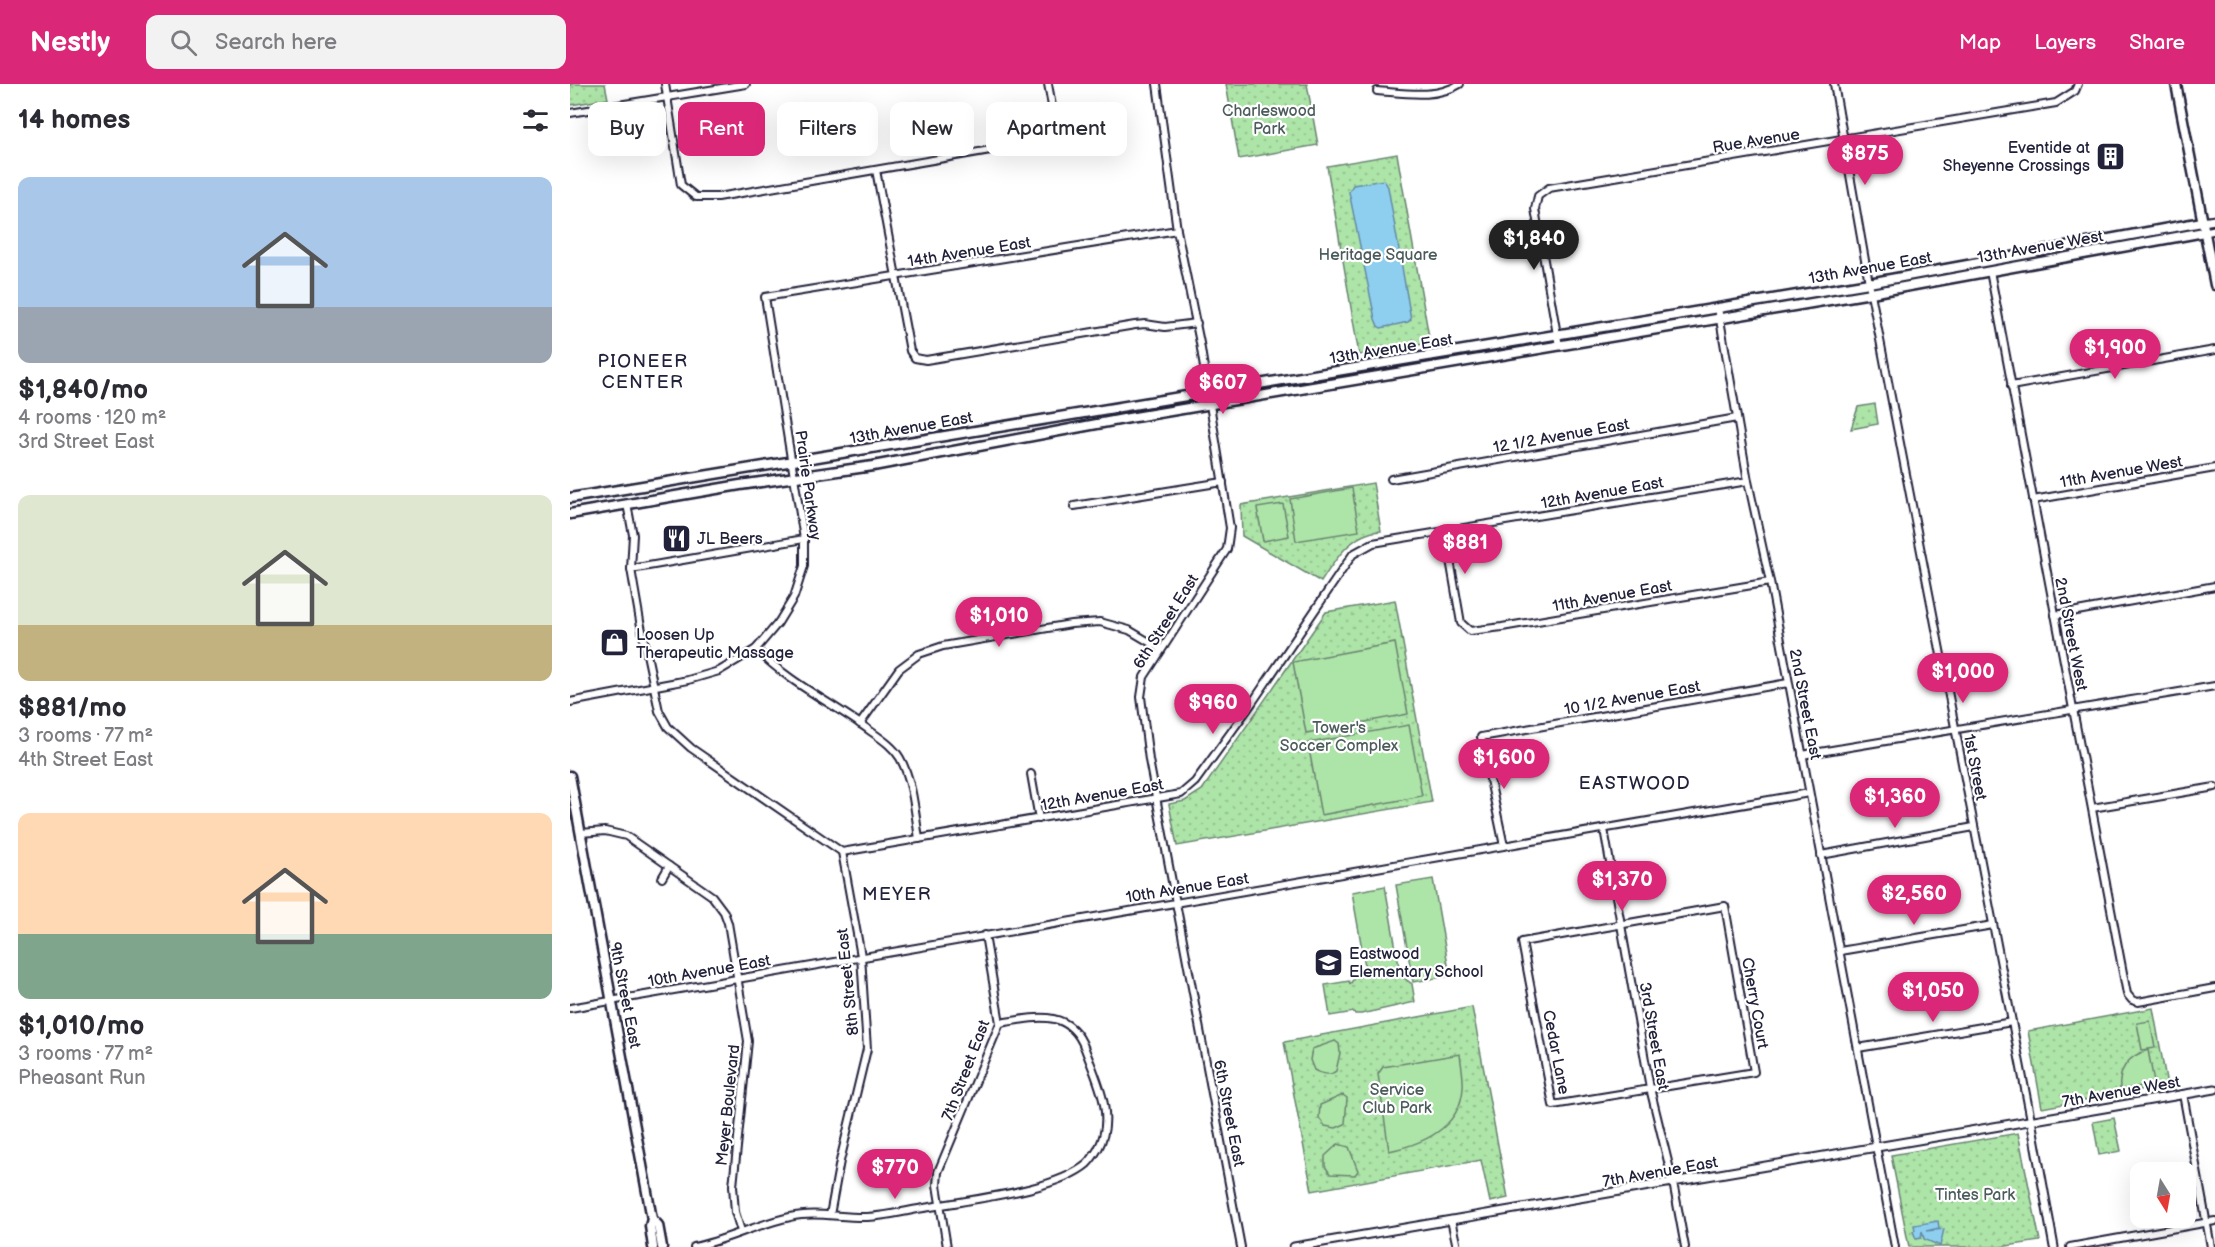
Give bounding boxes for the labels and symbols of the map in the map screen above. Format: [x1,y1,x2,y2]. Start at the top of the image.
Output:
park label: Charleswood Park [1222,102,1316,139]
street label: Rue Avenue [1711,125,1802,158]
pin: $875 [1829,135,1901,186]
place label: Eventide at Sheyenne Crossings [1943,139,2090,176]
building icon: Eventide at Sheyenne Crossings [2095,140,2127,172]
pin: $1,840 [1485,220,1583,271]
street label: 13th Avenue West [1976,227,2105,268]
street label: 14th Avenue East [906,233,1032,272]
park label: Heritage Square [1319,246,1438,265]
street label: 13th Avenue East [1807,248,1933,289]
pin: $1,900 [2066,329,2164,380]
street label: 13th Avenue East [1328,330,1454,369]
district label: PIONEER CENTER [597,351,689,393]
pin: $607 [1187,364,1259,415]
street label: 13th Avenue East [848,408,974,449]
street label: 12 1/2 Avenue East [1492,415,1631,458]
street label: Prairie Parkway [790,429,825,542]
street label: 11th Avenue West [2059,452,2184,493]
street label: 12th Avenue East [1539,473,1665,514]
restaurant icon: JL Beers [660,522,692,554]
pin: $881 [1429,524,1501,575]
place label: JL Beers [697,530,763,549]
street label: 6th Street East [1130,571,1203,673]
street label: 2nd Street West [2050,576,2091,693]
street label: 11th Avenue East [1551,577,1674,616]
pin: $1,010 [950,597,1048,648]
place label: Loosen Up Therapeutic Massage [636,626,794,663]
shop icon: Loosen Up Therapeutic Massage [599,627,631,659]
street label: 2nd Street East [1784,647,1825,761]
pin: $1,000 [1914,653,2012,704]
street label: 10 1/2 Avenue East [1563,677,1702,720]
pin: $960 [1177,684,1249,735]
park label: Tower's Soccer Complex [1280,719,1399,756]
street label: 1st Street [1959,733,1990,802]
pin: $1,600 [1455,739,1553,790]
district label: EASTWOOD [1579,773,1691,794]
street label: 12th Avenue East [1039,775,1165,816]
pin: $1,360 [1846,778,1944,829]
pin: $1,370 [1573,861,1671,912]
street label: 10th Avenue East [1124,869,1250,908]
pin: $2,560 [1865,875,1963,926]
district label: MEYER [862,884,932,905]
street label: 8th Street East [833,927,864,1036]
street label: 9th Street East [605,941,644,1050]
place label: Eastwood Elementary School [1349,945,1483,982]
school or university icon: Eastwood Elementary School [1312,946,1344,978]
street label: 10th Avenue East [646,951,772,992]
street label: Cherry Court [1737,956,1772,1051]
pin: $1,050 [1884,972,1982,1023]
street label: 3rd Street East [1635,981,1672,1092]
street label: Cedar Lane [1538,1009,1573,1097]
street label: 7th Street East [938,1017,994,1124]
street label: Meyer Boulevard [713,1044,744,1167]
street label: 6th Street East [1209,1058,1248,1168]
street label: 7th Avenue West [2061,1073,2182,1112]
park label: Service Club Park [1362,1081,1432,1118]
pin: $770 [859,1149,931,1200]
street label: 7th Avenue East [1601,1153,1719,1192]
north arrow [2130,1162,2196,1228]
park label: Tintes Park [1935,1186,2015,1205]

